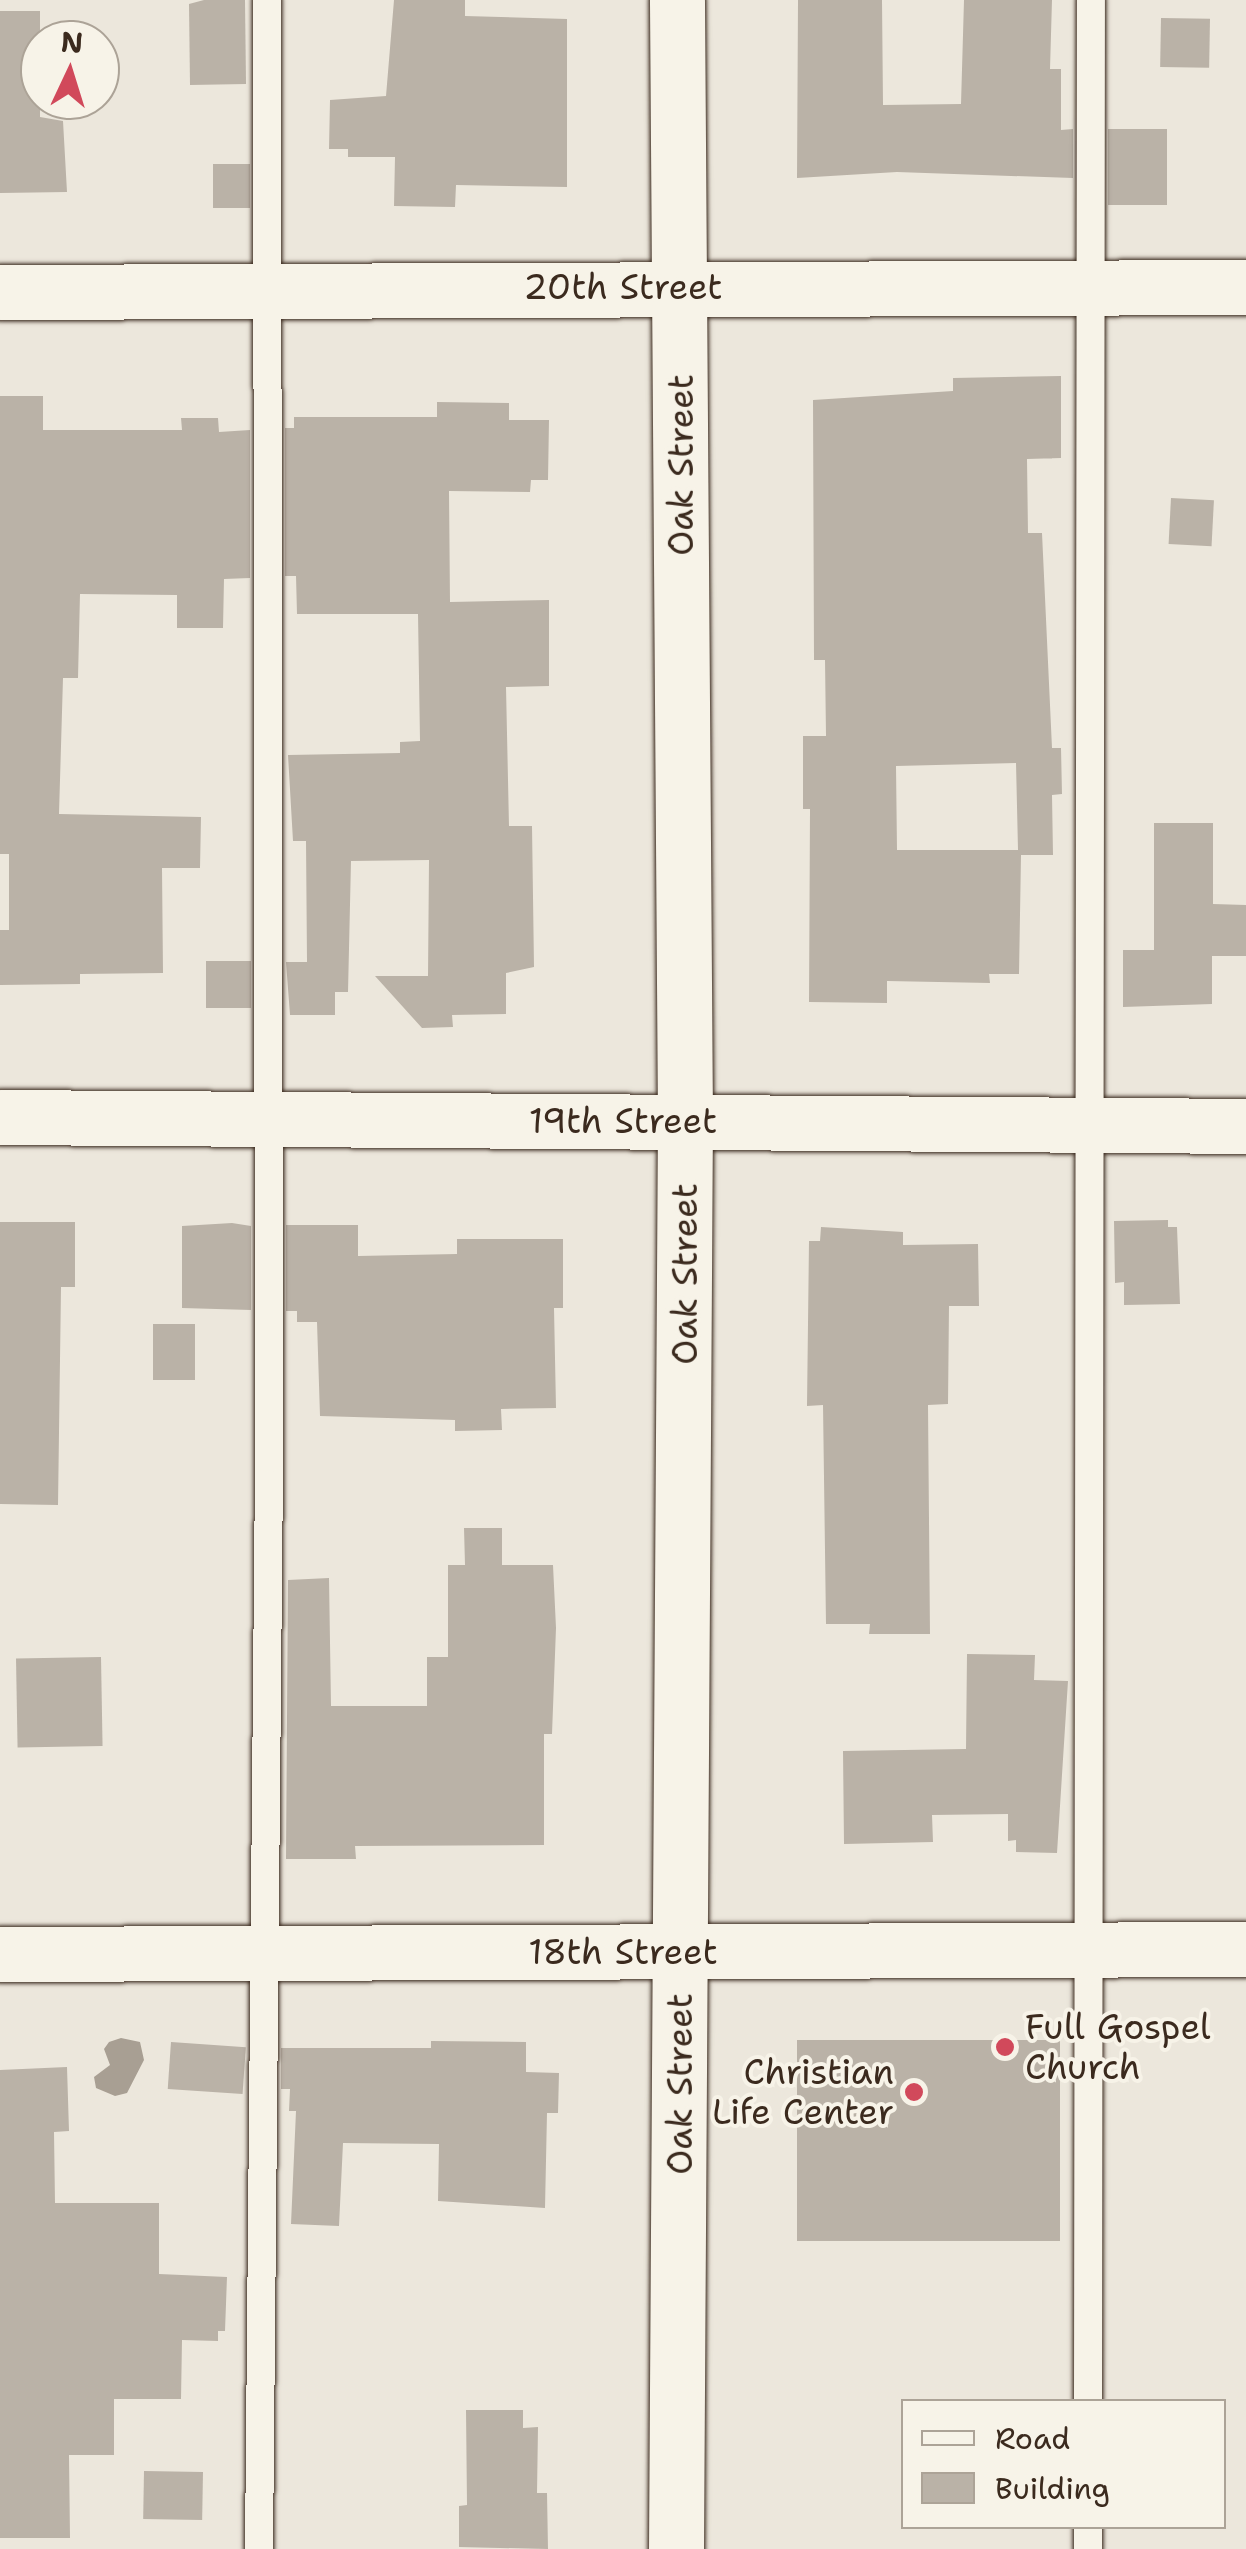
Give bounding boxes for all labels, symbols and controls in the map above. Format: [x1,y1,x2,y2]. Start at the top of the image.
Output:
north arrow [20,20,120,120]
text: N [60,22,84,62]
street label: 20th Street [523,266,723,308]
street label: Oak Street [660,374,702,556]
street label: 19th Street [529,1100,717,1142]
street label: Oak Street [664,1183,706,1365]
street label: 18th Street [528,1931,718,1973]
street label: Oak Street [659,1993,701,2175]
place label: Full Gospel Church [1025,2006,1211,2088]
marker: Full Gospel Church [994,2036,1016,2058]
place label: Christian Life Center [712,2051,894,2133]
marker: Christian Life Center [903,2081,925,2103]
legend [901,2399,1226,2529]
text: Road [995,2418,1070,2459]
text: Building [995,2468,1110,2509]

